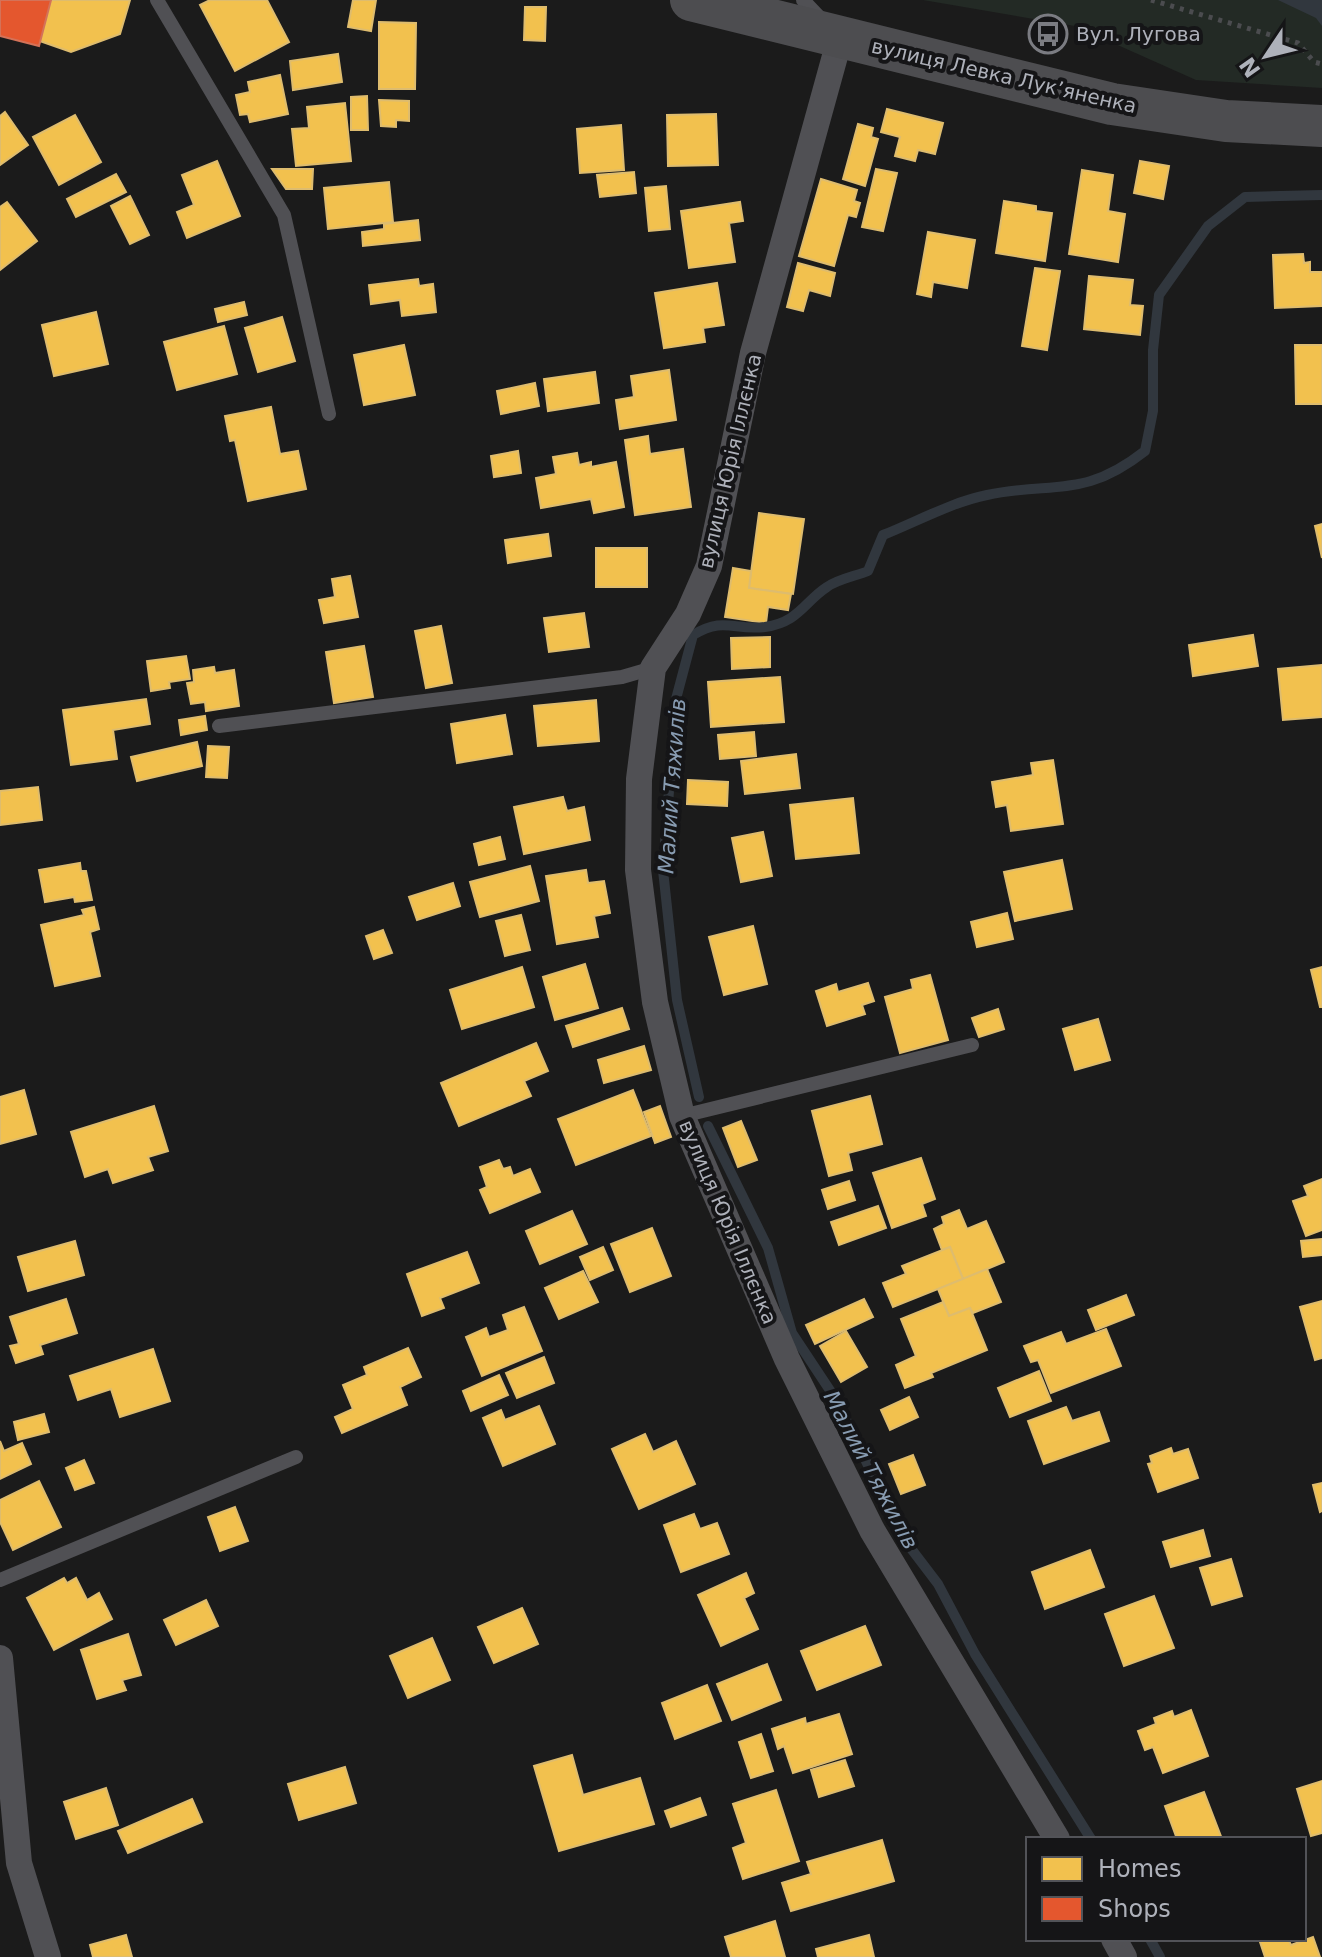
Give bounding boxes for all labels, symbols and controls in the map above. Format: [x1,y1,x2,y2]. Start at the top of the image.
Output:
bus stop icon: Вул. Лугова [1027,13,1069,55]
north arrow [1226,16,1306,96]
place label: Вул. Лугова [1076,22,1201,46]
street label: вулиця Левка Лукʼяненка [869,34,1139,118]
text: N [1235,52,1266,82]
street label: вулиця Юрія Іллєнка [694,351,766,571]
water label: Малий Тяжилів [653,697,691,875]
street label: вулиця Юрія Іллєнка [674,1116,782,1328]
water label: Малий Тяжилів [819,1386,923,1554]
legend [1026,1837,1306,1941]
text: Homes [1098,1855,1181,1883]
text: Shops [1098,1895,1171,1923]

